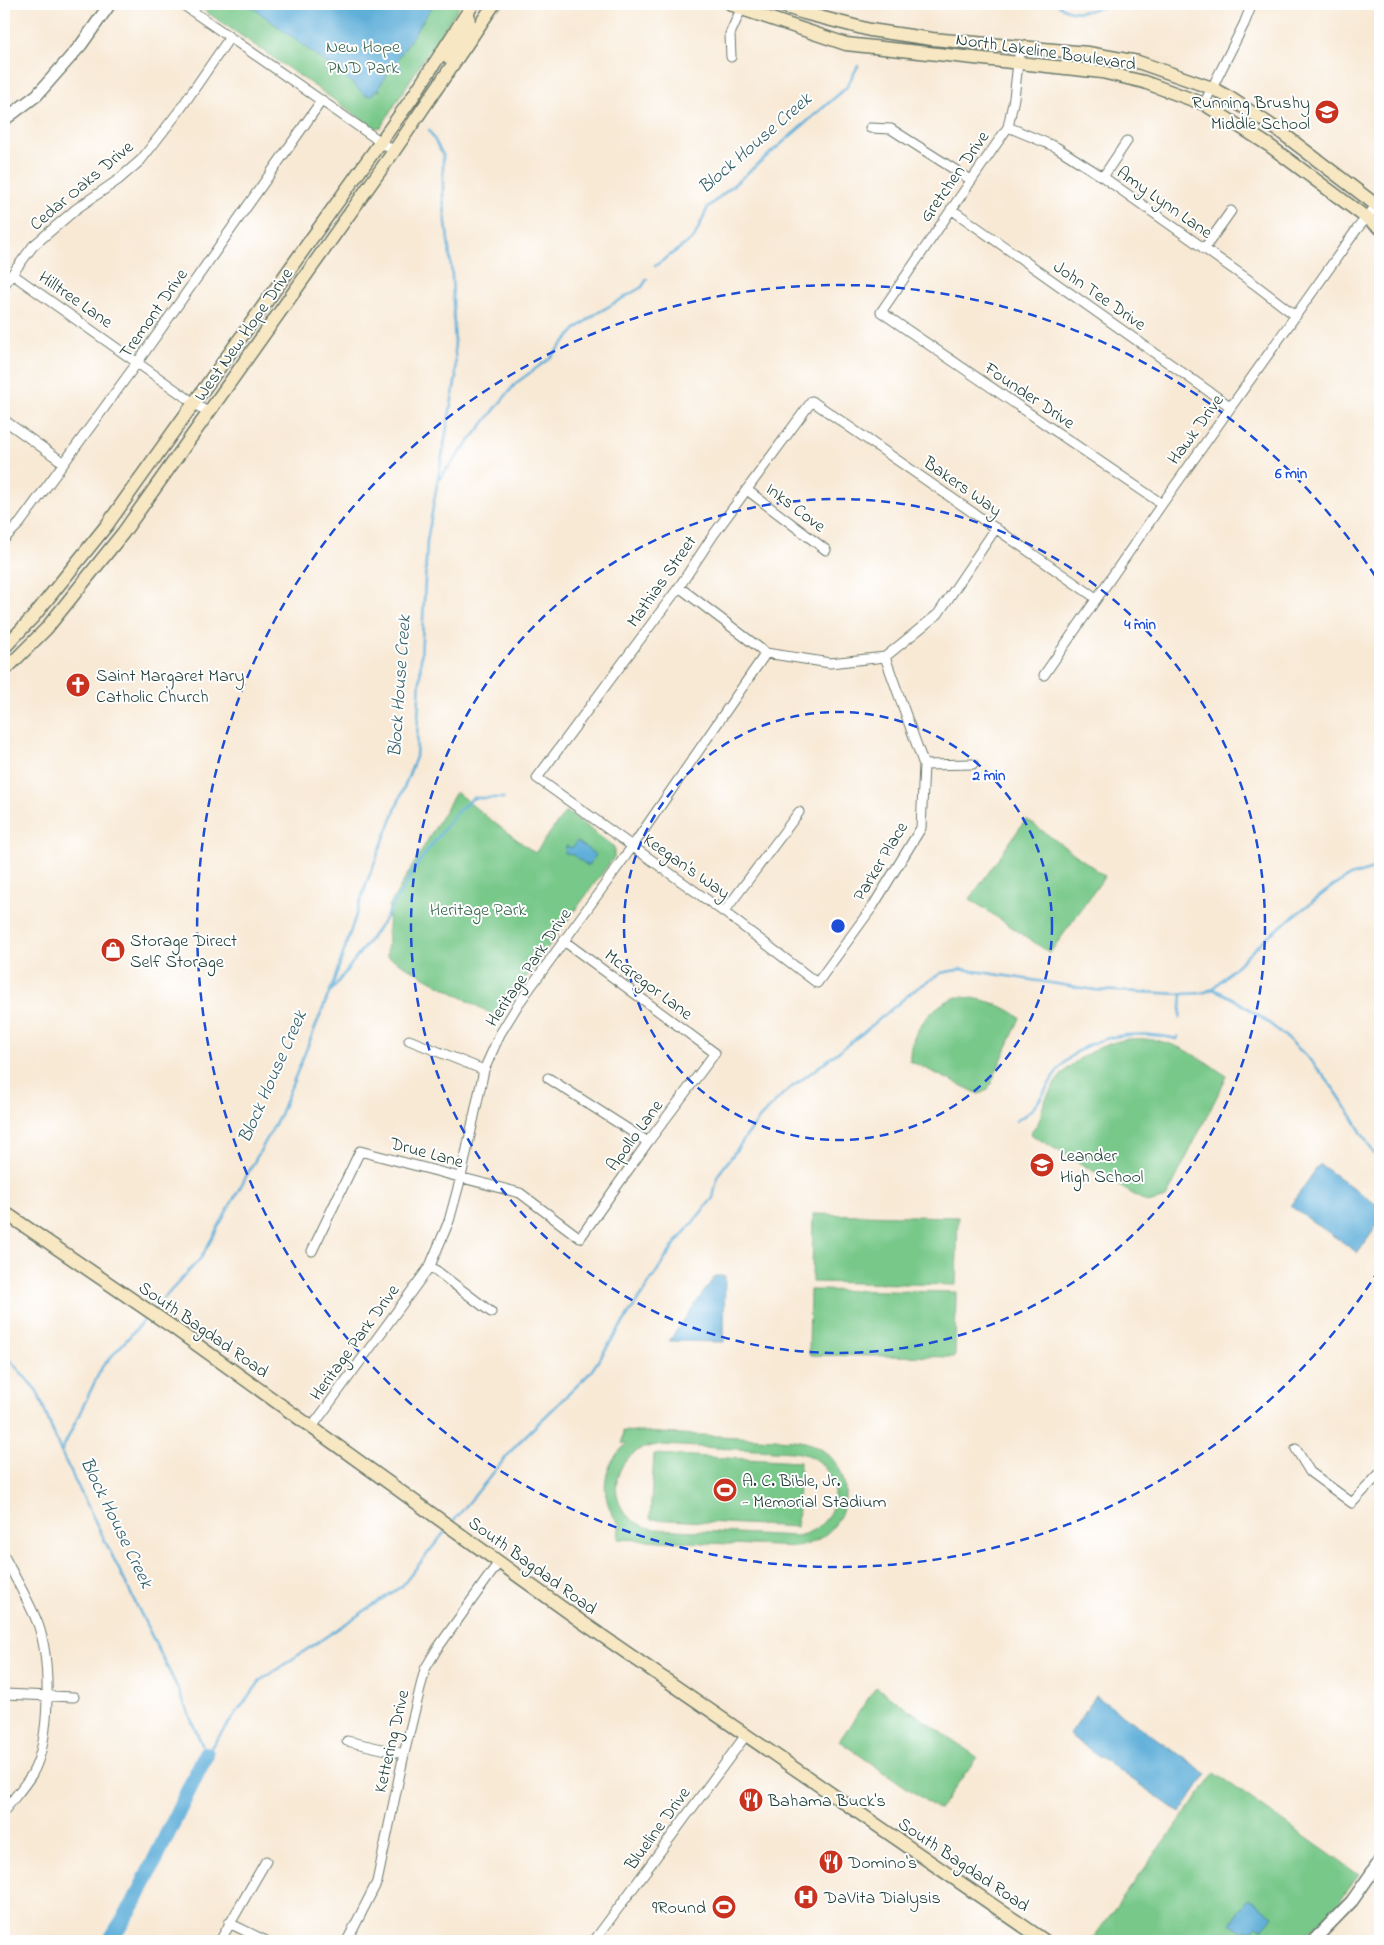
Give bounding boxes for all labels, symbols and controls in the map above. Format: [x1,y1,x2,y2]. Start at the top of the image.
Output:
street label: North Lakeline Boulevard [954,27,1137,78]
park label: New Hope PND Park [326,35,401,82]
water label: Block House Creek [693,86,819,201]
place label: Running Brushy Middle School [1192,91,1310,138]
school or university icon: Running Brushy Middle School [1314,99,1340,125]
street label: Gretchen Drive [914,125,997,228]
street label: Cedar Oaks Drive [25,135,141,238]
street label: Amy Lynn Lane [1111,161,1218,247]
street label: John Tee Drive [1047,255,1151,339]
street label: West New Hope Drive [189,262,301,407]
street label: Tremont Drive [114,263,196,364]
street label: Hilltree Lane [32,266,118,336]
street label: Founder Drive [978,356,1080,437]
street label: Hawk Drive [1162,389,1232,471]
street label: Bakers Way [916,450,1006,524]
text: 6 min [1274,463,1308,485]
street label: Inks Cove [759,477,831,540]
street label: Mathias Street [621,531,704,634]
water label: Block House Creek [382,613,419,758]
text: 4 min [1123,614,1156,636]
place label: Saint Margaret Mary Catholic Church [96,664,244,711]
church icon: Saint Margaret Mary Catholic Church [65,672,91,698]
text: 2 min [972,765,1006,787]
street label: Parker Place [848,816,916,907]
street label: Keegan's Way [637,828,735,908]
park label: Heritage Park [430,898,526,925]
street label: Heritage Park Drive [480,903,580,1033]
centre of rings [829,917,847,935]
place label: Storage Direct Self Storage [130,929,237,977]
shop icon: Storage Direct Self Storage [100,937,126,963]
street label: McGregor Lane [598,944,698,1029]
water label: Block House Creek [232,1006,315,1148]
street label: Apollo Lane [601,1094,671,1177]
street label: Drue Lane [386,1131,467,1176]
place label: Leander High School [1060,1144,1143,1192]
school or university icon: Leander High School [1029,1152,1055,1178]
street label: South Bagdad Road [132,1276,273,1386]
street label: Heritage Park Drive [304,1279,408,1407]
water label: Block House Creek [72,1453,159,1594]
place label: A. C. Bible, Jr. - Memorial Stadium [742,1469,887,1516]
sports icon: A. C. Bible, Jr. - Memorial Stadium [712,1477,738,1503]
street label: South Bagdad Road [461,1511,602,1623]
street label: Kettering Drive [368,1687,419,1796]
street label: Blueline Drive [619,1781,698,1877]
restaurant icon: Bahama Buck's [738,1787,764,1813]
place label: Bahama Buck's [767,1789,886,1815]
street label: South Bagdad Road [891,1812,1034,1920]
restaurant icon: Domino's [818,1849,844,1875]
place label: Domino's [847,1851,917,1877]
hospital icon: DaVita Dialysis [793,1884,819,1910]
place label: DaVita Dialysis [823,1886,941,1912]
sports icon: 9Round [711,1894,737,1920]
place label: 9Round [652,1896,706,1922]

